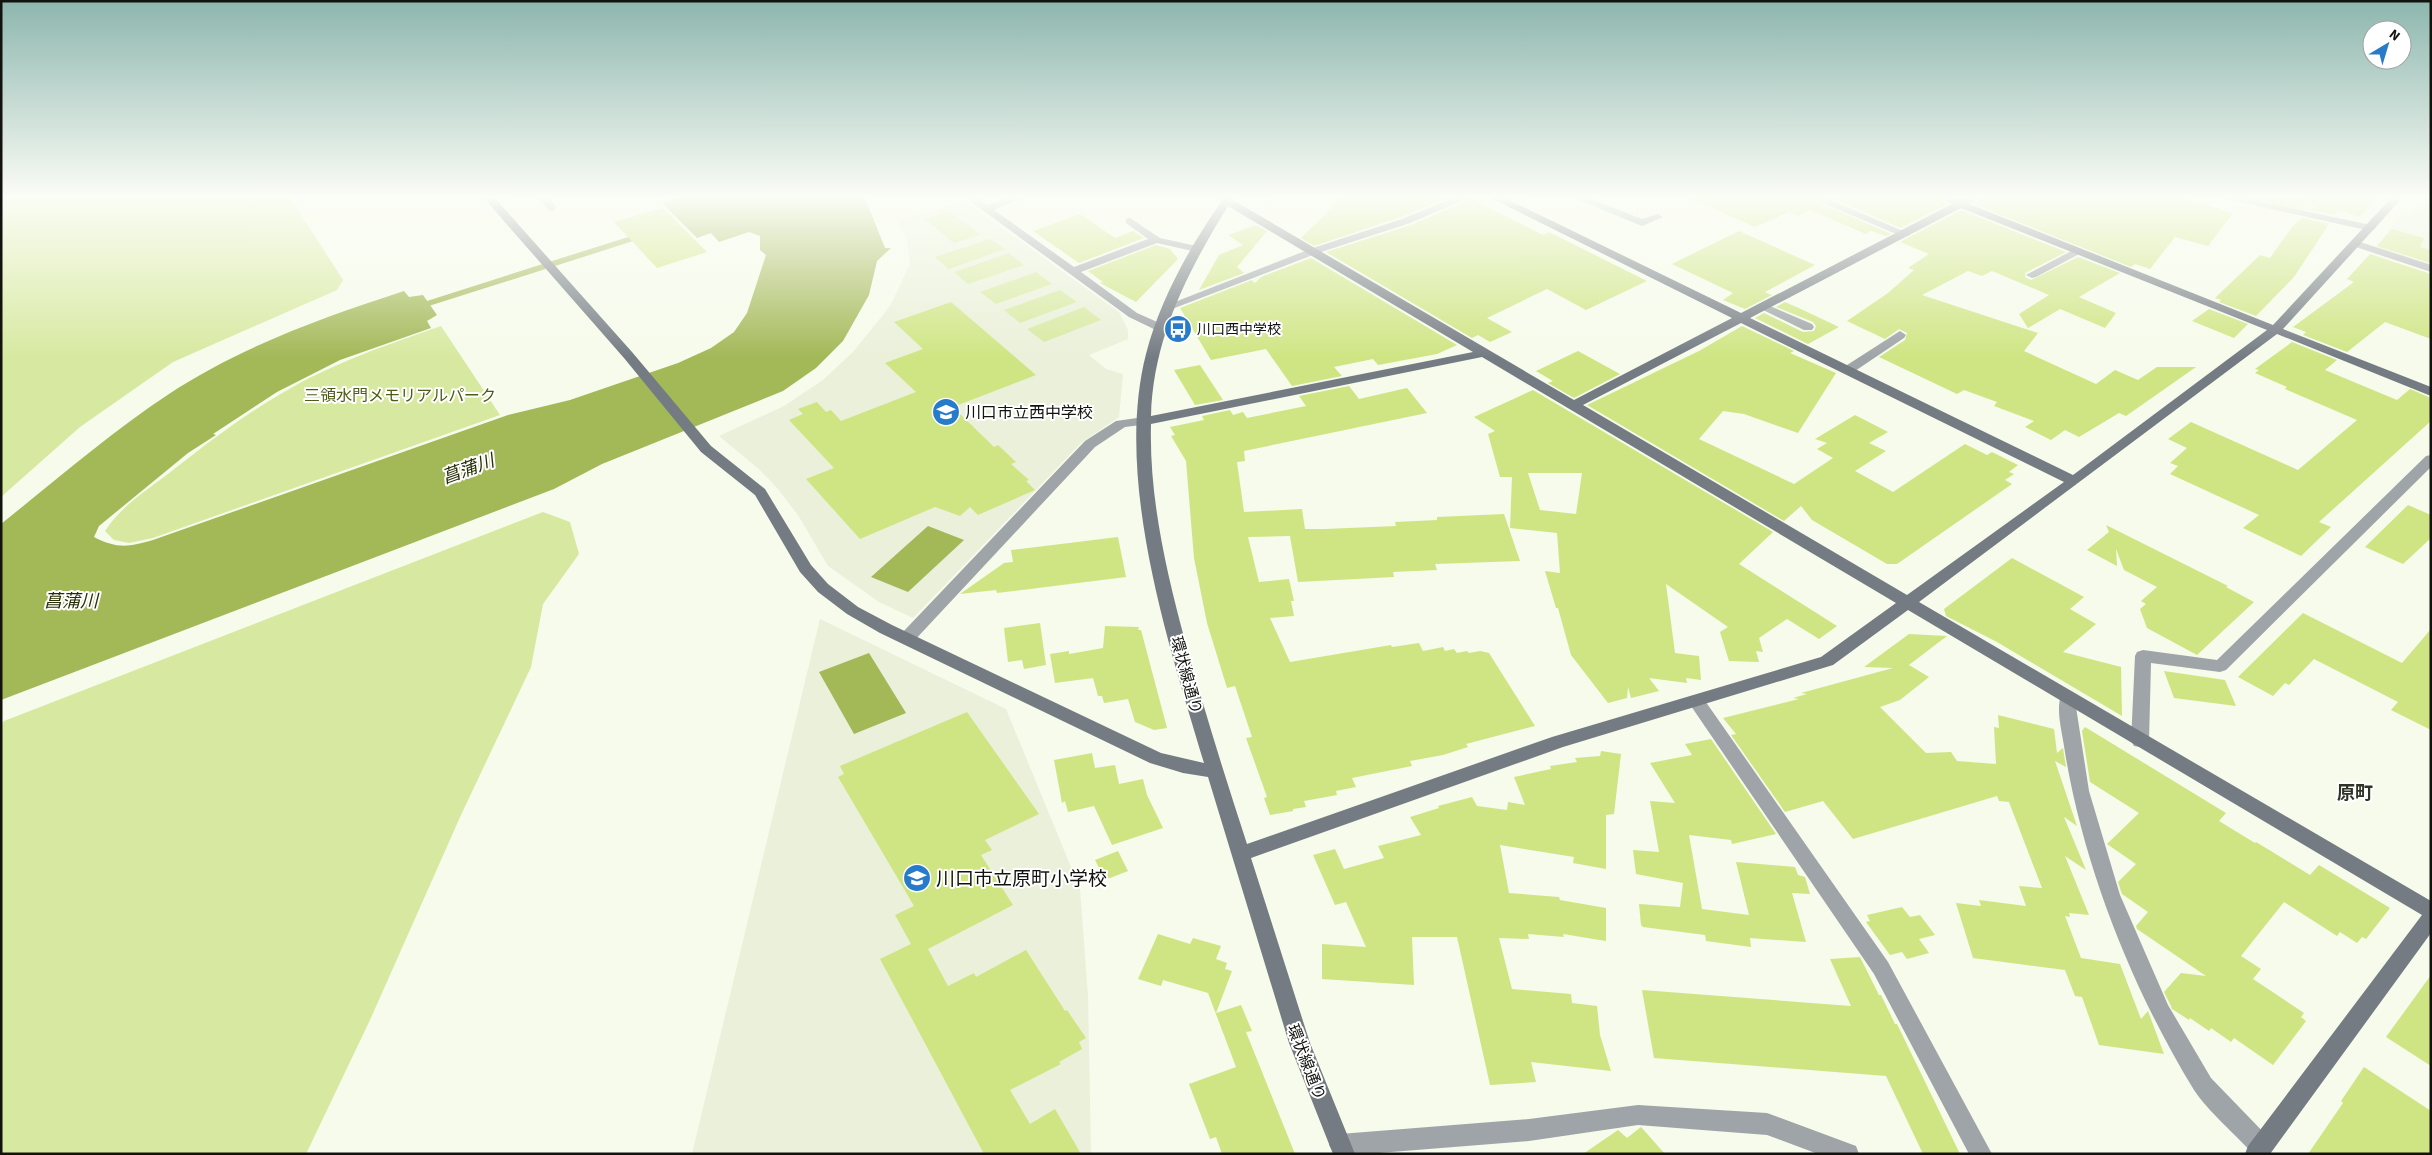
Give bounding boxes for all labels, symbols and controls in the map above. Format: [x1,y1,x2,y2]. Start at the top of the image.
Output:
north arrow [2362,20,2412,70]
text: N [2385,25,2404,46]
bus stop icon: 川口西中学校 [1163,314,1193,344]
place label: 川口西中学校 [1197,320,1281,340]
park label: 三領水門メモリアルパーク [304,385,496,407]
school or university icon: 川口市立西中学校 [931,397,961,427]
place label: 川口市立西中学校 [965,402,1093,424]
water label: 菖蒲川 [439,448,500,490]
water label: 菖蒲川 [44,589,100,614]
street label: 環状線通り [1165,634,1207,717]
district label: 原町 [2337,781,2373,806]
school or university icon: 川口市立原町小学校 [902,863,932,893]
place label: 川口市立原町小学校 [936,866,1107,893]
street label: 環状線通り [1281,1021,1331,1104]

